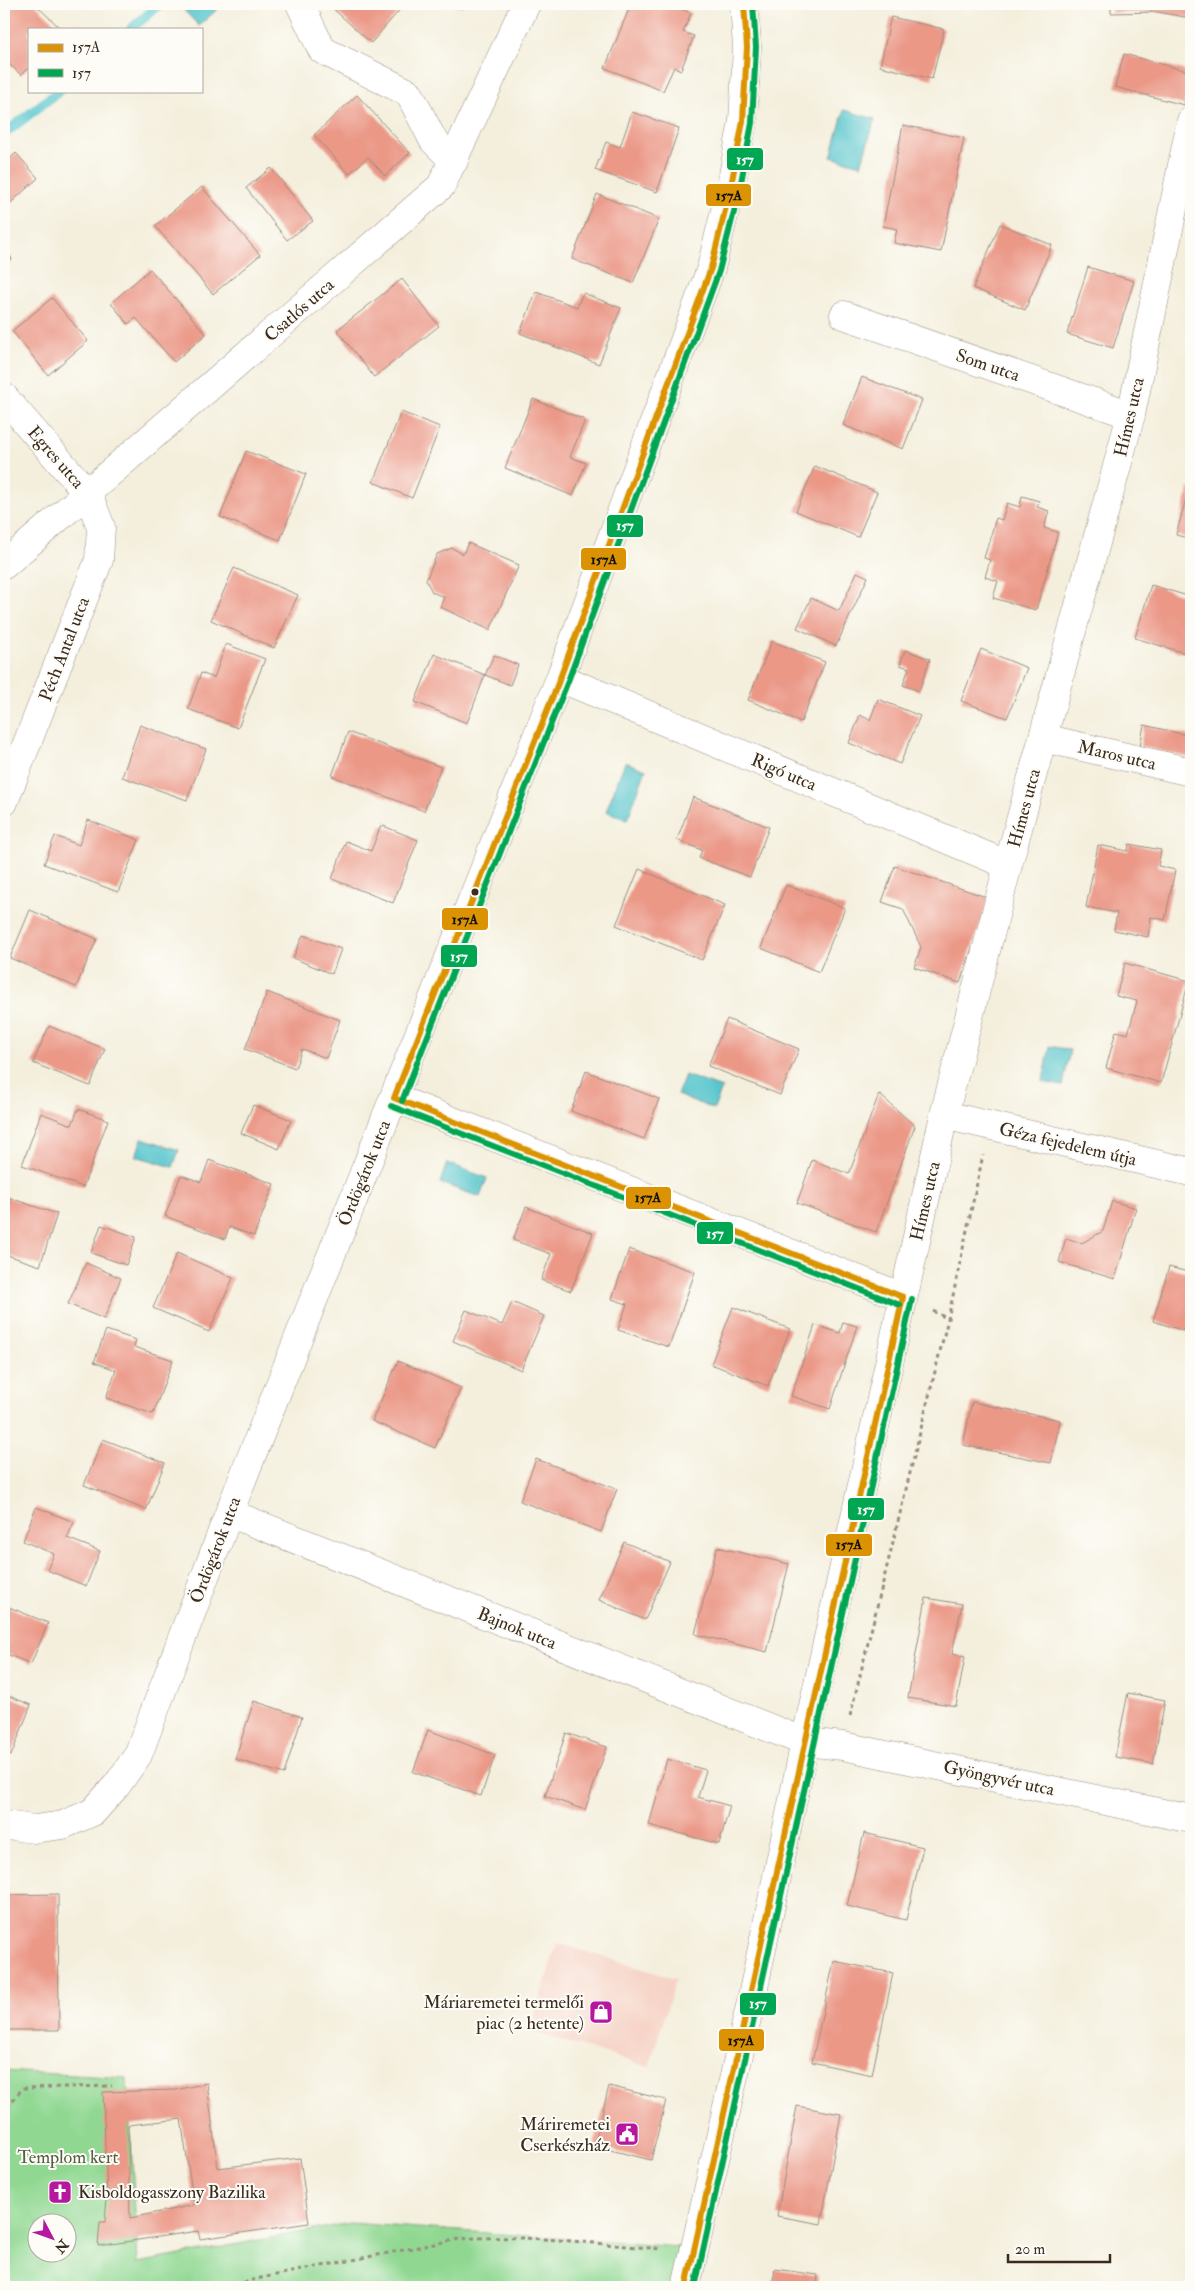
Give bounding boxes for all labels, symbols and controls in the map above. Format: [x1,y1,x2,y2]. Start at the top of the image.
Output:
legend [28,28,202,92]
text: 157A [72,38,101,57]
text: 157 [72,64,91,83]
line badge: 157 [726,147,764,171]
text: 157 [736,151,754,168]
line badge: 157A [705,183,752,207]
text: 157A [716,187,742,204]
street label: Csatlós utca [260,273,340,347]
street label: Som utca [953,344,1023,387]
street label: Hímes utca [1109,375,1150,459]
street label: Egres utca [22,421,90,494]
line badge: 157 [606,514,644,538]
text: 157 [616,517,634,534]
line badge: 157A [580,547,627,571]
text: 157A [591,551,617,568]
street label: Péch Antal utca [34,593,95,705]
street label: Maros utca [1075,735,1159,776]
street label: Rigó utca [748,748,820,797]
street label: Hímes utca [1003,766,1046,850]
unlabelled marker [470,887,480,897]
line badge: 157A [441,907,489,931]
text: 157A [452,911,478,928]
line badge: 157 [440,944,478,968]
text: 157 [450,948,468,965]
street label: Ördögárok utca [333,1116,396,1230]
street label: Géza fejedelem útja [997,1117,1139,1172]
street label: Hímes utca [905,1159,946,1243]
line badge: 157A [625,1186,672,1210]
text: 157A [635,1189,661,1206]
line badge: 157 [696,1221,734,1245]
text: 157 [706,1225,724,1242]
street label: Ördögárok utca [185,1493,247,1607]
line badge: 157 [847,1497,885,1521]
text: 157 [857,1501,875,1518]
line badge: 157A [825,1533,873,1557]
text: 157A [836,1536,862,1553]
street label: Bajnok utca [474,1602,560,1655]
street label: Gyöngyvér utca [941,1755,1057,1802]
place label: Máriaremetei termelői piac (2 hetente) [423,1991,584,2035]
line badge: 157 [739,1992,777,2016]
text: 157 [749,1995,767,2012]
shop icon: Máriaremetei termelői piac (2 hetente) [588,1999,614,2025]
line badge: 157A [718,2028,765,2052]
text: 157A [728,2032,754,2049]
place label: Máriremetei Cserkészház [520,2113,610,2157]
public building icon: Máriremetei Cserkészház [614,2121,640,2147]
park label: Templom kert [18,2146,119,2169]
church icon: Kisboldogasszony Bazilika [47,2179,73,2205]
place label: Kisboldogasszony Bazilika [78,2181,266,2204]
north arrow [28,2214,78,2264]
scale bar [1008,2231,1110,2263]
text: N [51,2235,73,2257]
text: 20 m [1015,2240,1045,2259]

